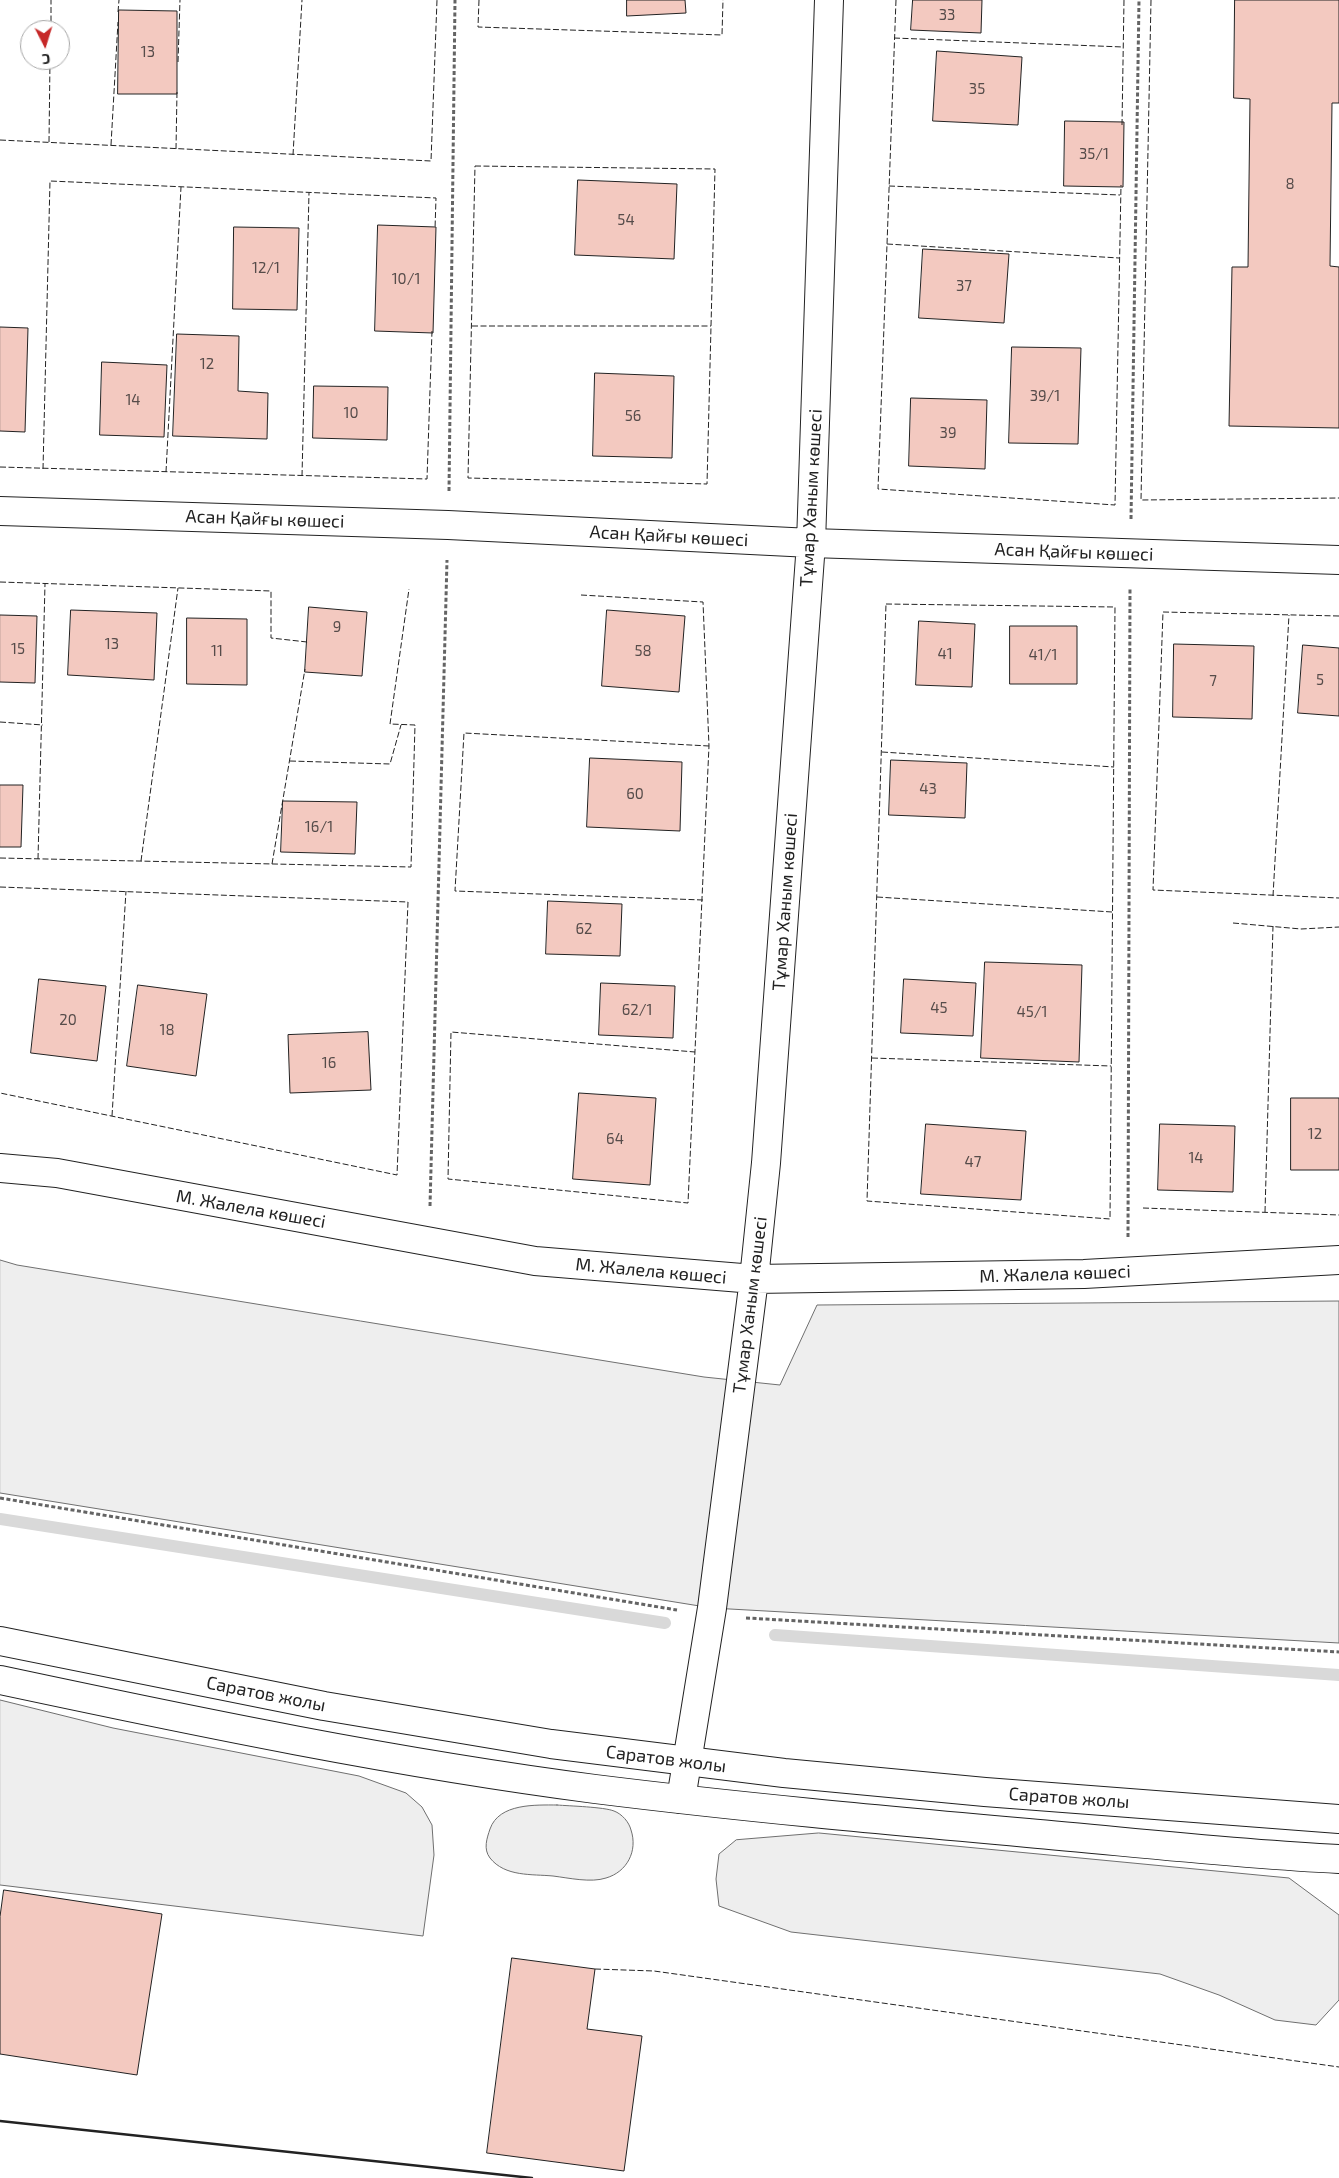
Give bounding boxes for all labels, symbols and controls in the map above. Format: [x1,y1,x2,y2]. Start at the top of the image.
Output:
house number: 33 [939,6,955,24]
north arrow [20,20,70,70]
house number: 13 [141,43,155,61]
text: С [41,51,51,68]
house number: 35 [969,80,985,98]
house number: 35/1 [1079,145,1109,163]
house number: 8 [1285,175,1295,193]
house number: 54 [617,211,635,229]
house number: 12/1 [252,259,280,277]
house number: 10/1 [392,270,420,288]
house number: 37 [956,277,972,295]
house number: 12 [200,355,214,373]
house number: 39/1 [1030,387,1060,405]
house number: 14 [125,391,141,409]
house number: 10 [343,404,359,422]
house number: 56 [625,407,641,425]
street label: Тұмар Ханым көшесі [796,408,826,588]
house number: 39 [940,424,956,442]
street label: Асан Қайғы көшесі [185,505,345,533]
street label: Асан Қайғы көшесі [589,521,749,551]
street label: Асан Қайғы көшесі [994,538,1154,566]
house number: 9 [333,618,341,636]
house number: 13 [105,635,119,653]
house number: 15 [11,640,25,658]
house number: 11 [211,642,223,660]
house number: 58 [634,642,652,660]
house number: 41 [937,645,953,663]
house number: 41/1 [1029,646,1057,664]
house number: 5 [1316,671,1324,689]
house number: 7 [1209,672,1217,690]
house number: 43 [919,780,937,798]
house number: 60 [626,785,644,803]
street label: Тұмар Ханым көшесі [768,812,802,992]
house number: 16/1 [305,818,333,836]
house number: 62 [575,920,593,938]
house number: 45 [930,999,948,1017]
house number: 62/1 [622,1001,652,1019]
house number: 45/1 [1017,1003,1047,1021]
house number: 20 [59,1011,77,1029]
house number: 18 [159,1021,175,1039]
house number: 16 [322,1054,336,1072]
house number: 12 [1308,1125,1322,1143]
house number: 64 [606,1130,624,1148]
house number: 14 [1188,1149,1204,1167]
house number: 47 [965,1153,981,1171]
street label: М. Жалела көшесі [175,1185,327,1233]
street label: Тұмар Ханым көшесі [728,1215,772,1395]
street label: М. Жалела көшесі [575,1254,727,1288]
street label: М. Жалела көшесі [979,1261,1131,1287]
street label: Саратов жолы [205,1672,327,1716]
street label: Саратов жолы [605,1741,727,1777]
street label: Саратов жолы [1008,1783,1130,1813]

